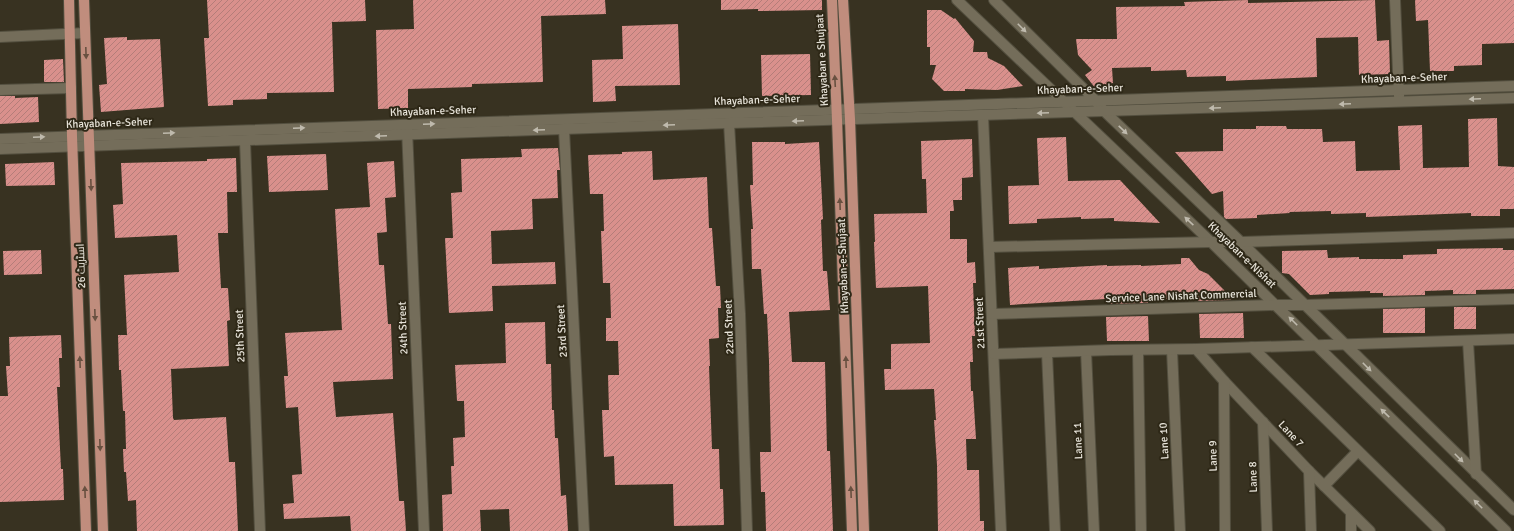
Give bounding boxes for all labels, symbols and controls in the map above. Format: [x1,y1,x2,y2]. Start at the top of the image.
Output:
street label: Khayaban e Shujaat [813,13,831,106]
one-way arrow [1017,23,1027,32]
one-way arrow [82,47,89,59]
street label: Khayaban-e-Seher [1361,70,1447,86]
one-way arrow [832,75,839,87]
street label: Khayaban-e-Seher [1037,81,1123,97]
street label: Khayaban-e-Seher [714,92,800,108]
one-way arrow [1469,96,1481,103]
one-way arrow [1339,100,1351,107]
street label: Khayaban-e-Seher [390,103,476,119]
one-way arrow [1208,105,1221,111]
one-way arrow [1036,110,1049,116]
street label: Khayaban-e-Seher [66,115,152,131]
one-way arrow [791,118,804,124]
one-way arrow [423,120,435,127]
one-way arrow [662,122,675,128]
one-way arrow [293,125,306,131]
one-way arrow [1118,125,1128,135]
one-way arrow [532,127,545,133]
one-way arrow [163,129,175,136]
one-way arrow [375,132,387,139]
one-way arrow [33,134,45,141]
one-way arrow [87,179,94,191]
one-way arrow [837,198,844,210]
one-way arrow [1185,217,1194,226]
street label: Khayaban-e-Shujaat [835,218,851,314]
street label: Khayaban-e-Nishat [1205,219,1279,291]
street label: اسٹریٹ 26 [74,243,88,289]
street label: Service Lane Nishat Commercial [1105,287,1257,305]
street label: 21st Street [973,297,987,349]
street label: 22nd Street [722,299,736,355]
street label: 24th Street [396,301,410,355]
street label: 23rd Street [554,304,570,358]
one-way arrow [92,309,98,322]
street label: 25th Street [233,309,247,363]
one-way arrow [1288,316,1298,326]
one-way arrow [77,355,83,368]
one-way arrow [843,355,849,368]
one-way arrow [1362,362,1372,372]
one-way arrow [1380,408,1390,417]
street label: Lane 7 [1276,418,1306,450]
street label: Lane 11 [1071,422,1085,460]
street label: Lane 10 [1157,422,1171,460]
one-way arrow [96,439,103,451]
street label: Lane 9 [1206,440,1220,472]
one-way arrow [1454,453,1464,463]
street label: Lane 8 [1246,461,1260,493]
one-way arrow [81,486,88,498]
one-way arrow [847,486,854,498]
one-way arrow [1473,499,1483,509]

